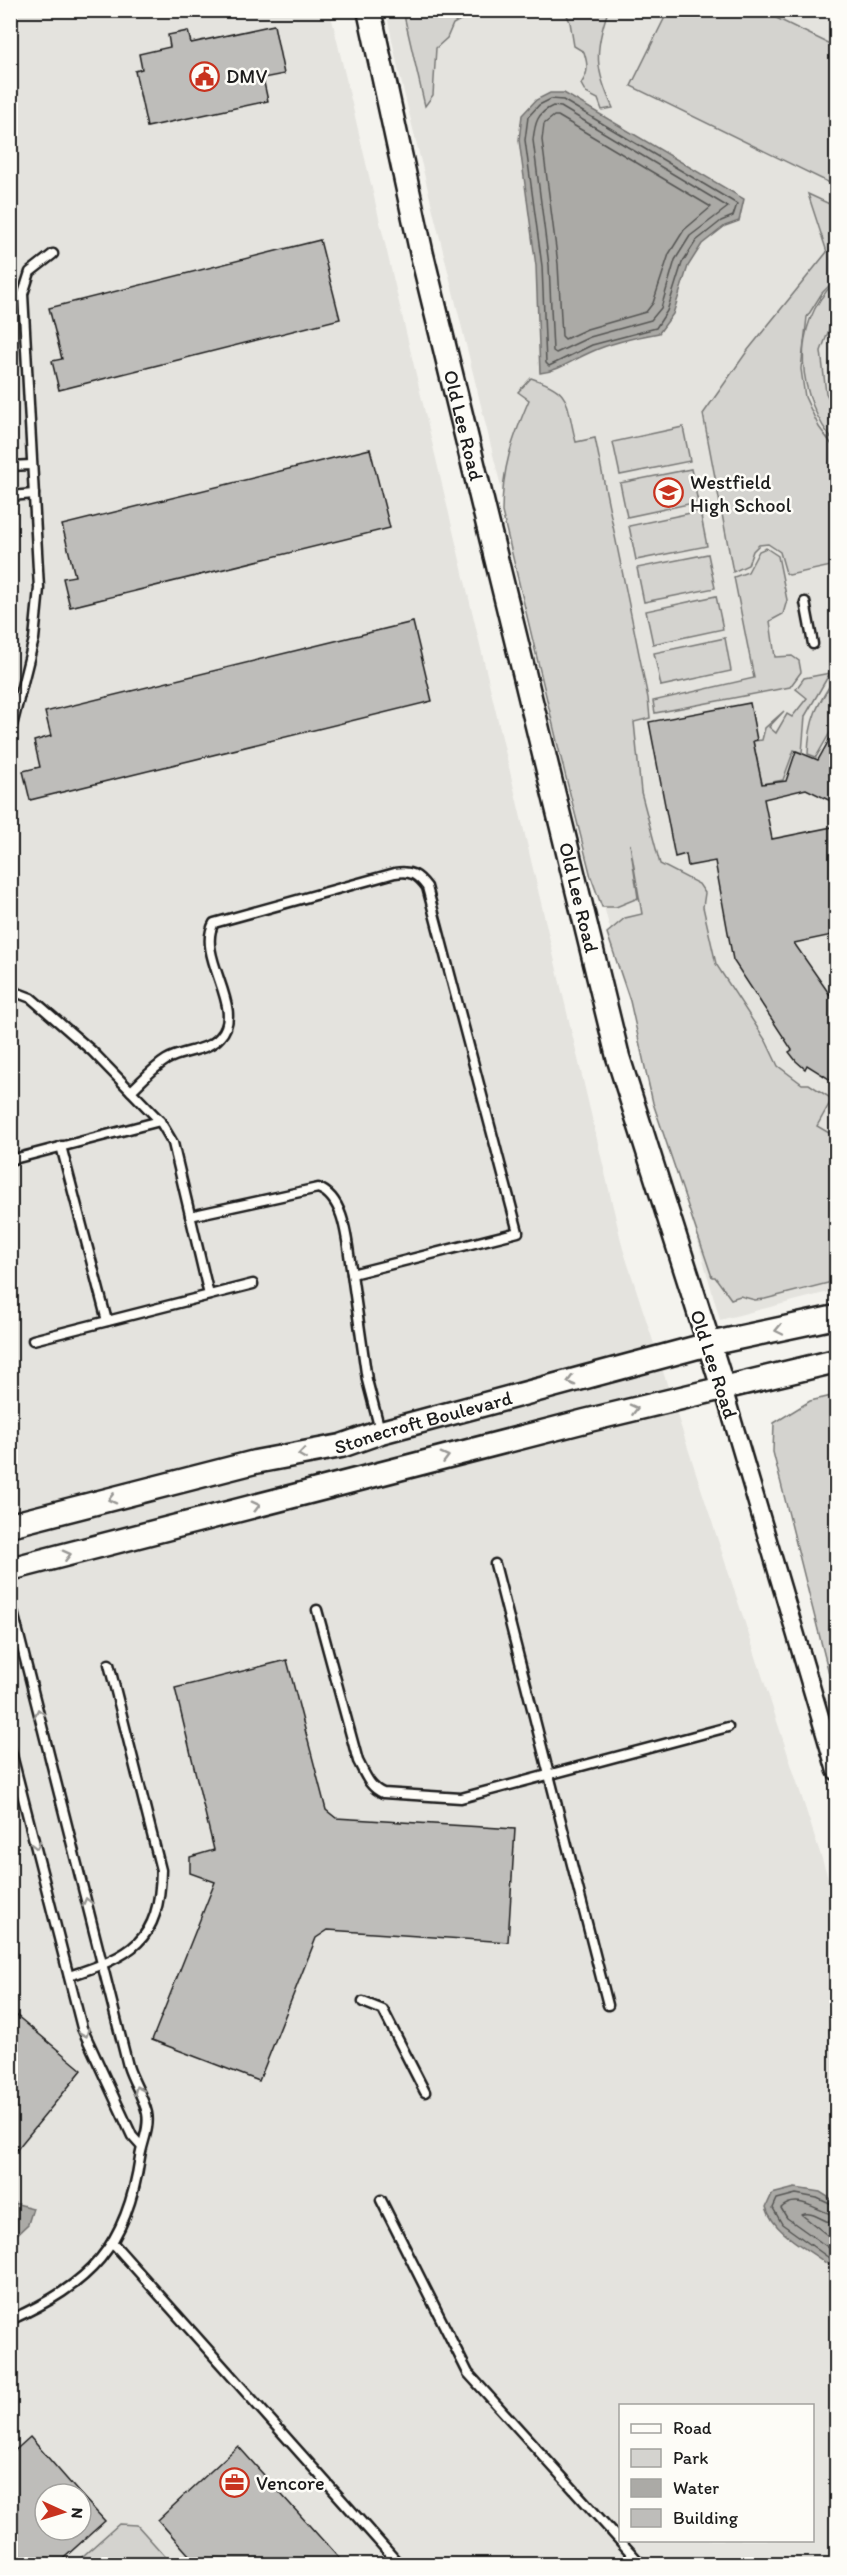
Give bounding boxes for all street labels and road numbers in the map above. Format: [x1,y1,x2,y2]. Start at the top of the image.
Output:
street label: Old Lee Road [439,368,489,483]
street label: Old Lee Road [554,840,604,955]
street label: Old Lee Road [685,1307,743,1421]
street label: Stonecroft Boulevard [332,1385,515,1459]

